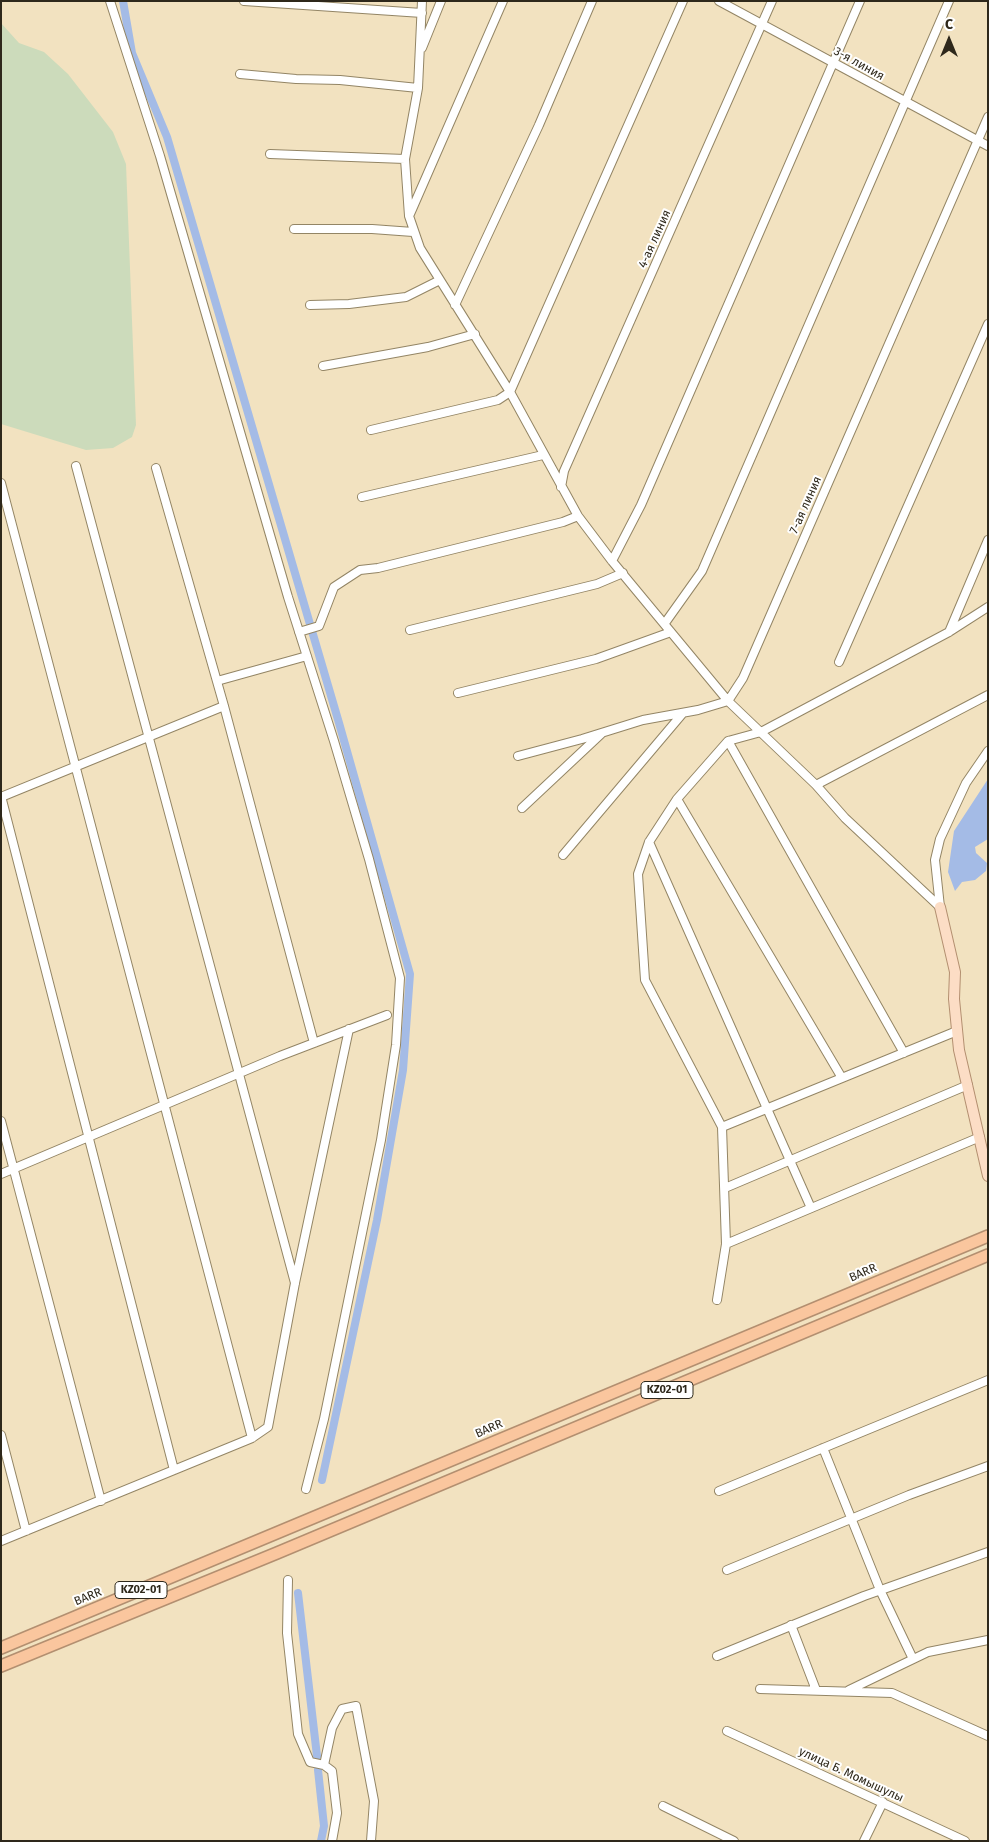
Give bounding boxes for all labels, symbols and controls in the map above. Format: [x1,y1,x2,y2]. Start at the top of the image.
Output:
north arrow [924,15,974,65]
text: С [945,16,953,33]
street label: 3-я линия [831,44,887,84]
street label: 4-ая линия [636,208,674,270]
street label: 7-ая линия [787,474,825,536]
street label: BARR [847,1261,879,1285]
road number: KZ02-01 [641,1382,693,1398]
street label: BARR [473,1417,505,1441]
road number: KZ02-01 [115,1582,167,1598]
street label: BARR [72,1585,104,1609]
street label: улица Б. Момышулы [796,1744,906,1806]

